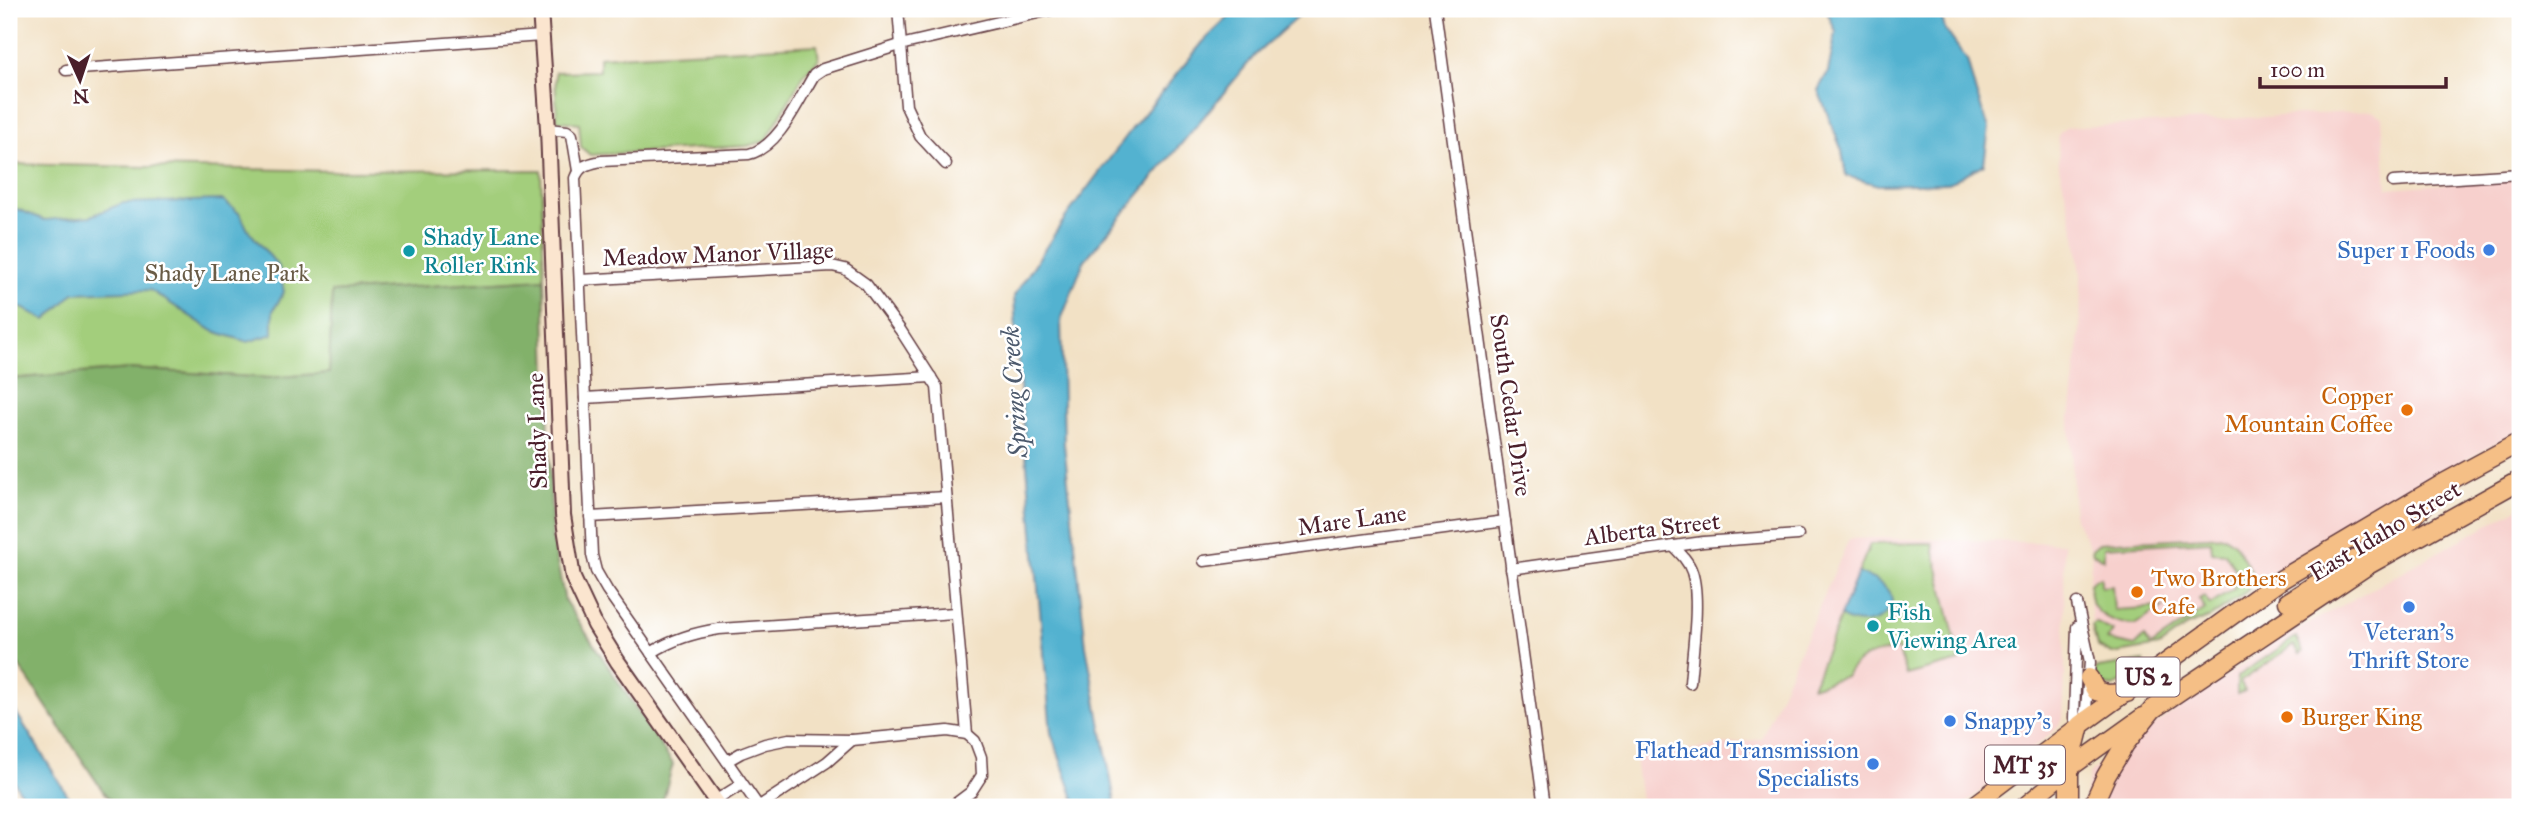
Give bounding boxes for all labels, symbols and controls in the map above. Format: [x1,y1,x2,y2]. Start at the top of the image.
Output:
north arrow [46,46,116,116]
scale bar [2260,46,2445,90]
text: 100 m [2270,57,2325,83]
text: N [72,85,90,108]
place label: Shady Lane Roller Rink [423,222,539,280]
street label: Meadow Manor Village [602,235,834,273]
place label: Super 1 Foods [2337,235,2475,265]
marker: Super 1 Foods [2481,242,2497,258]
marker: Shady Lane Roller Rink [401,243,417,259]
park label: Shady Lane Park [145,258,310,288]
street label: South Cedar Drive [1483,312,1539,498]
water label: Spring Creek [993,324,1036,460]
street label: Shady Lane [520,372,554,490]
place label: Copper Mountain Coffee [2224,381,2393,439]
marker: Copper Mountain Coffee [2399,402,2415,418]
street label: East Idaho Street [2304,474,2467,588]
street label: Mare Lane [1296,498,1408,542]
street label: Alberta Street [1581,506,1722,552]
place label: Two Brothers Cafe [2151,563,2287,621]
marker: Two Brothers Cafe [2129,584,2145,600]
place label: Fish Viewing Area [1886,597,2018,655]
marker: Veteran's Thrift Store [2401,599,2417,615]
place label: Veteran's Thrift Store [2349,617,2469,675]
marker: Fish Viewing Area [1865,618,1881,634]
road number: US 2 [2116,657,2180,696]
place label: Burger King [2301,702,2423,732]
place label: Snappy's [1964,706,2051,736]
marker: Burger King [2279,709,2295,725]
marker: Snappy's [1942,713,1958,729]
place label: Flathead Transmission Specialists [1635,735,1859,793]
road number: MT 35 [1985,746,2065,785]
marker: Flathead Transmission Specialists [1865,756,1881,772]

